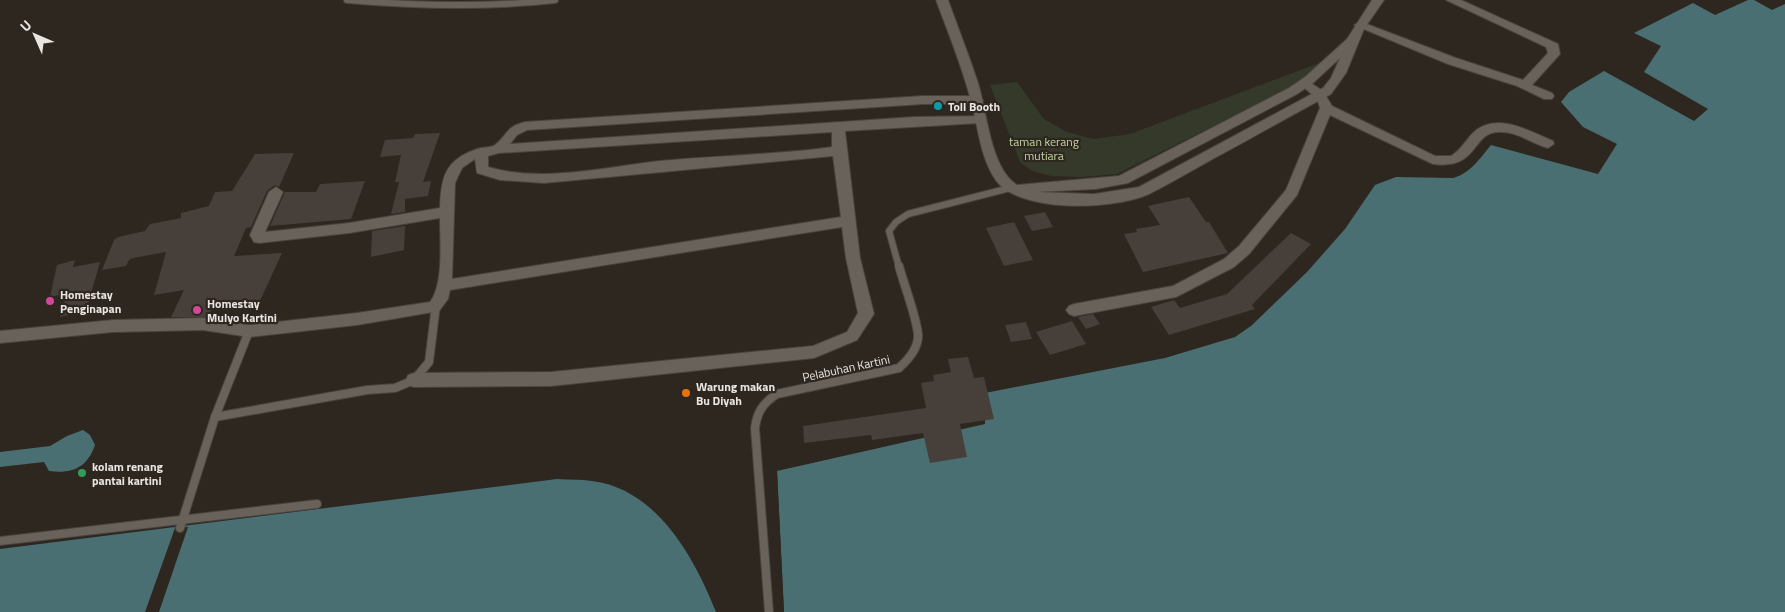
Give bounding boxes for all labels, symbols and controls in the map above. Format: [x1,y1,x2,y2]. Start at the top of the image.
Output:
north arrow [10,10,60,60]
text: U [15,15,36,36]
place label: Toll Booth [948,97,1000,116]
marker: Toll Booth [932,100,944,112]
park label: taman kerang mutiara [1009,132,1079,165]
place label: Homestay Penginapan [60,285,121,318]
place label: Homestay Mulyo Kartini [207,294,277,327]
marker: Homestay Penginapan [44,295,56,307]
marker: Homestay Mulyo Kartini [191,304,203,316]
street label: Pelabuhan Kartini [800,349,892,387]
place label: Warung makan Bu Diyah [696,377,775,410]
marker: Warung makan Bu Diyah [680,387,692,399]
place label: kolam renang pantai kartini [92,457,164,490]
marker: kolam renang pantai kartini [76,467,88,479]

